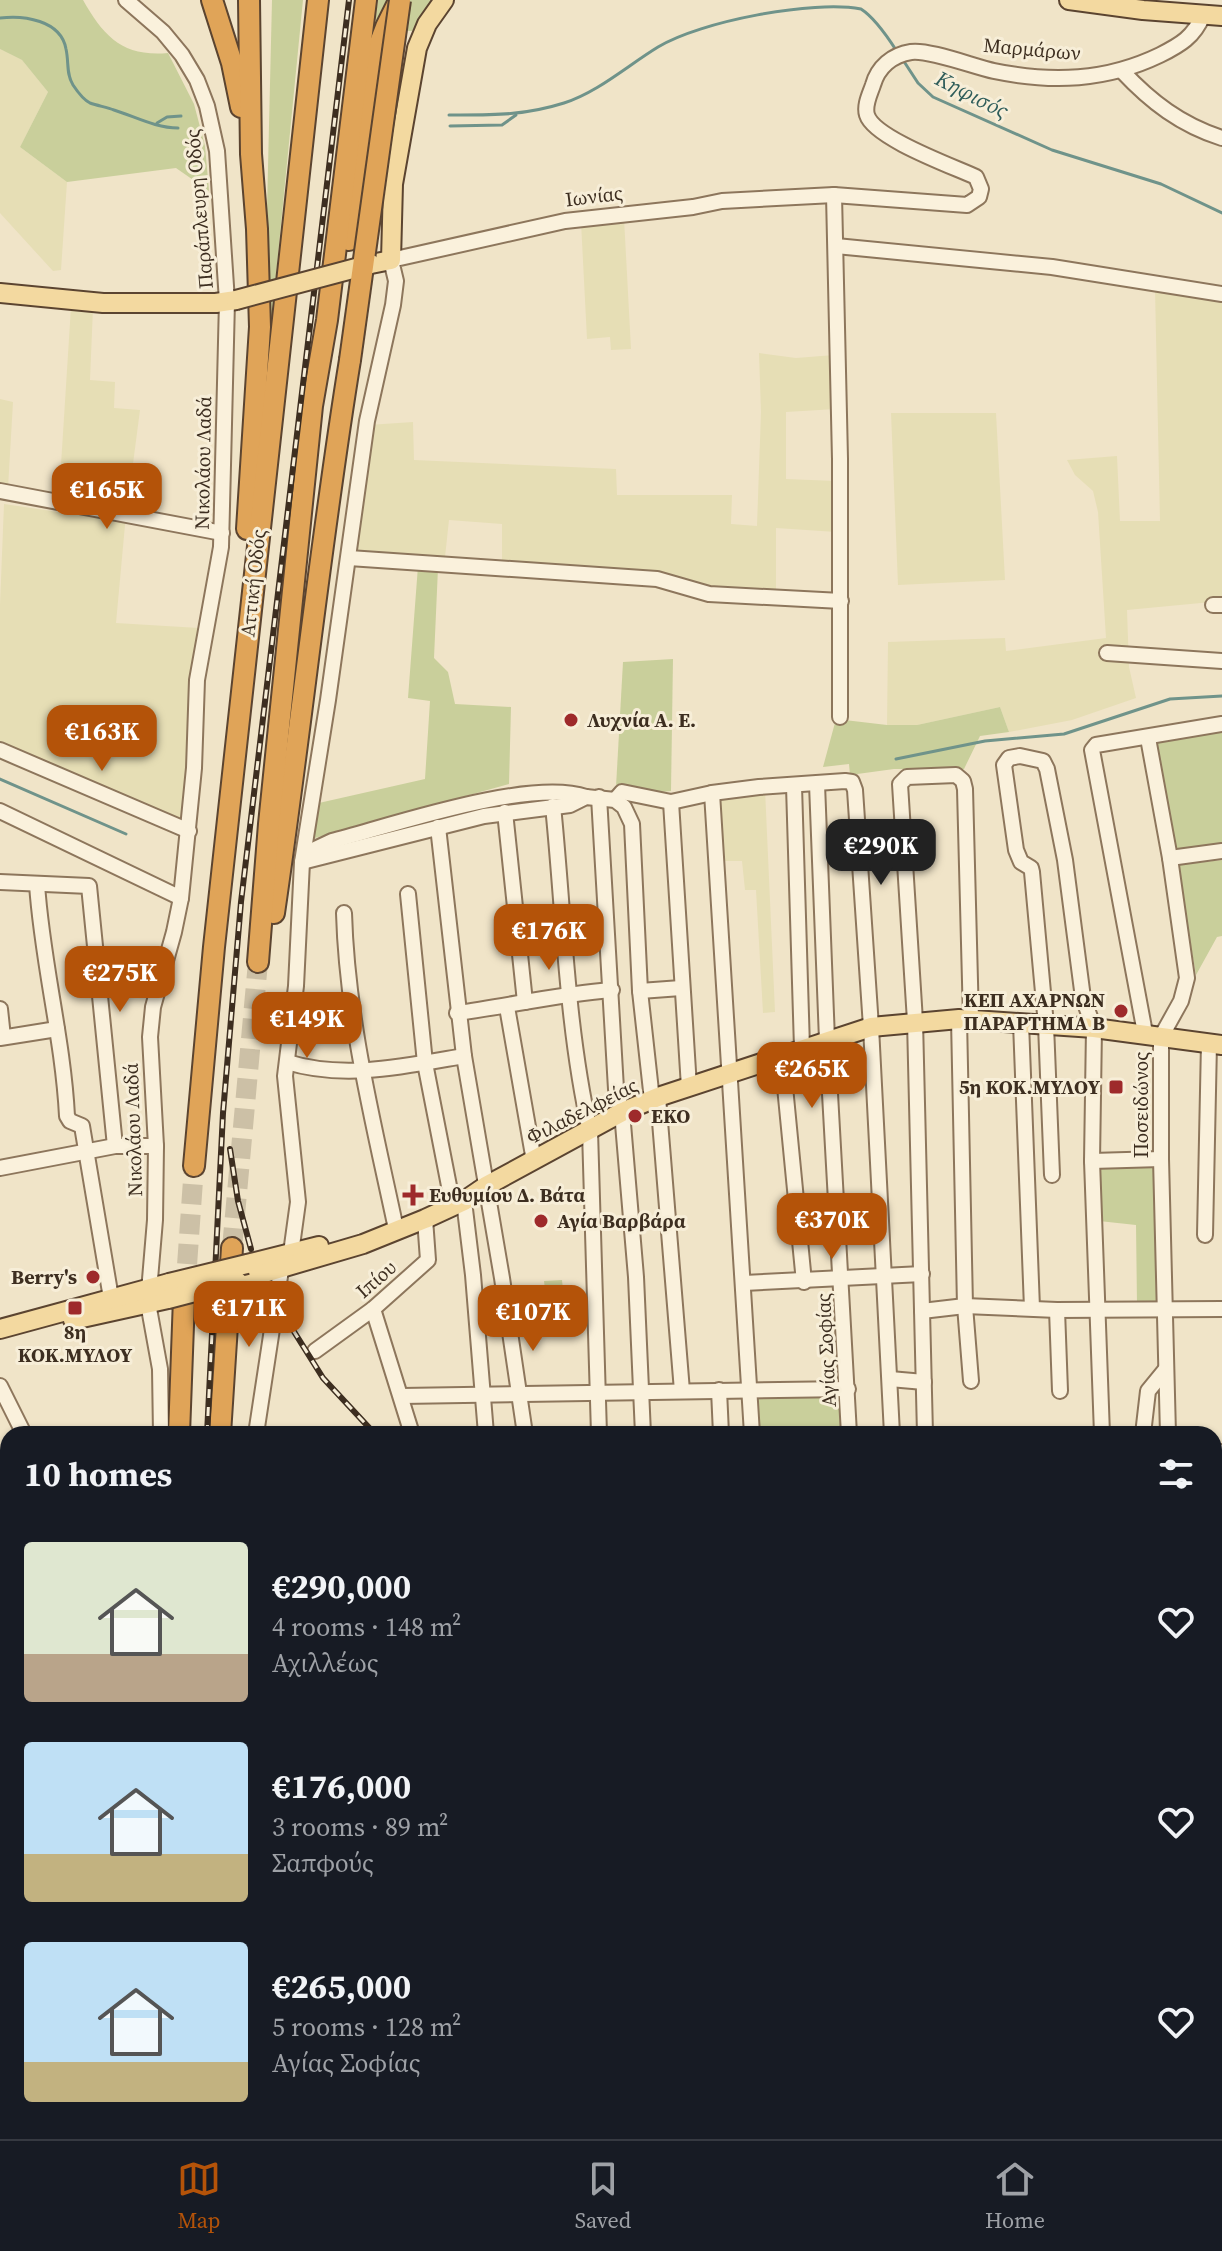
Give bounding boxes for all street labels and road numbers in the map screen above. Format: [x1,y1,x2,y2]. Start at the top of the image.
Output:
street label: Μαρμάρων [982,31,1082,67]
street label: Παράπλευρη Οδός [178,128,220,290]
street label: Ιωνίας [564,179,624,213]
street label: Νικολάου Λαδά [188,396,218,530]
street label: Αττική Οδός [233,528,273,638]
street label: Ποσειδώνος [1127,1052,1155,1158]
street label: Νικολάου Λαδά [117,1063,149,1197]
street label: Φιλαδελφείας [521,1071,643,1151]
street label: Ιπίου [350,1254,402,1304]
street label: Αγίας Σοφίας [809,1292,843,1408]

